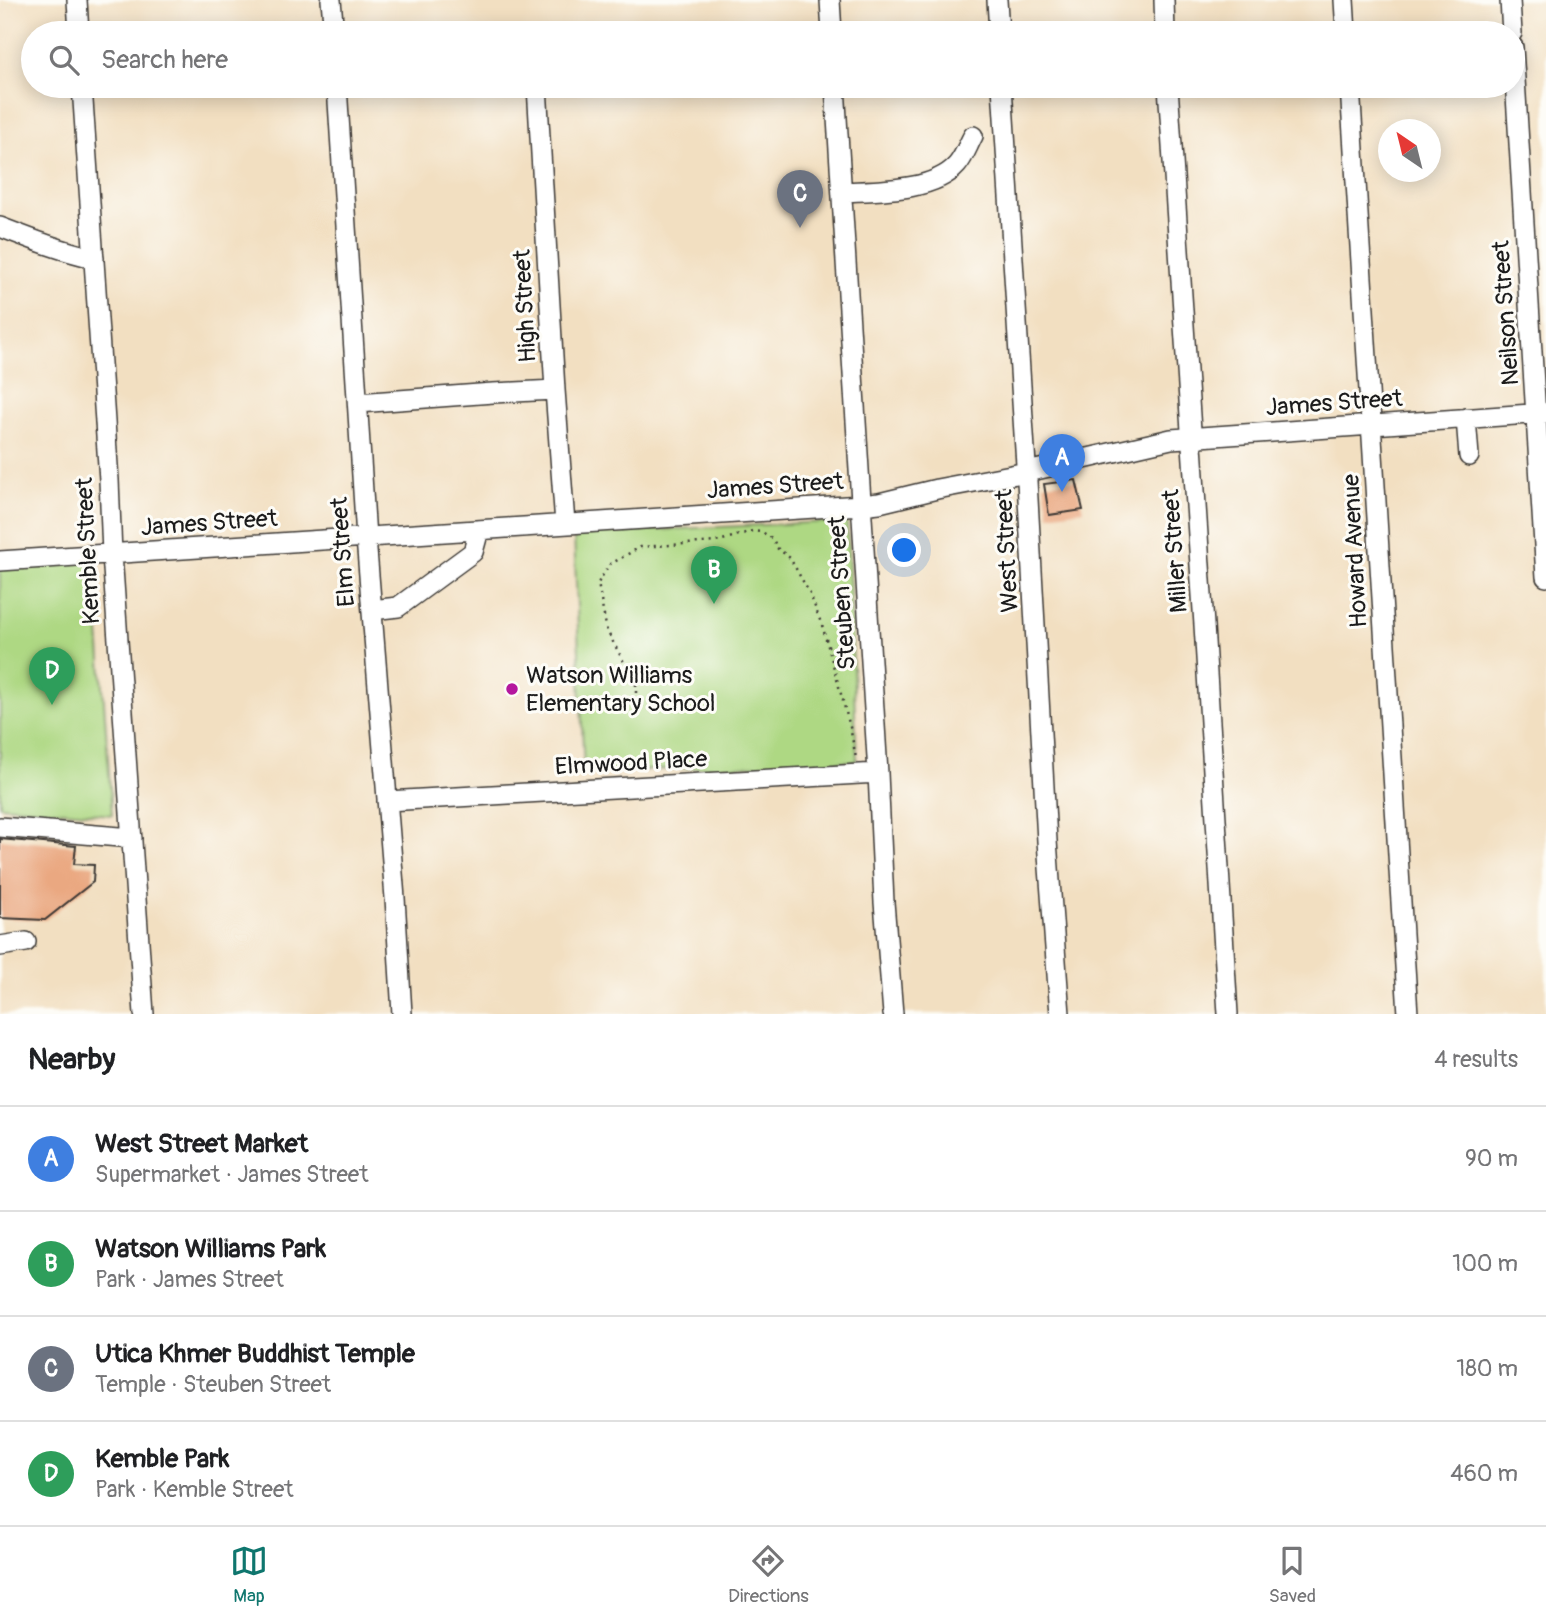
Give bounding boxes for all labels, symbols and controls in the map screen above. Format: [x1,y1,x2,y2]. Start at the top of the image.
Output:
search box [21,21,1525,98]
icon: search [45,41,83,79]
text: Search here [101,44,228,76]
north arrow [1378,119,1441,182]
pin: C [777,170,823,228]
street label: Neilson Street [1486,239,1526,386]
street label: High Street [508,248,542,363]
street label: James Street [1265,384,1404,422]
pin: A [1039,434,1085,492]
street label: James Street [706,467,845,505]
street label: Howard Avenue [1336,473,1374,629]
street label: Kemble Street [70,477,106,625]
street label: West Street [989,488,1025,613]
street label: Miller Street [1156,488,1194,614]
street label: Elm Street [325,496,361,608]
street label: James Street [140,504,279,542]
street label: Steuben Street [822,515,862,671]
your location [887,533,921,567]
pin: B [691,546,737,604]
pin: D [29,647,75,705]
place label: Watson Williams Elementary School [526,661,716,718]
marker: Watson Williams Elementary School [504,681,520,697]
street label: Elmwood Place [554,745,708,781]
text: Nearby [28,1041,115,1078]
text: 4 results [1434,1045,1518,1074]
text: West Street Market [95,1128,308,1160]
text: A [44,1144,58,1173]
text: 90 m [1465,1144,1518,1173]
text: Supermarket · James Street [95,1160,368,1189]
text: Watson Williams Park [95,1233,326,1265]
text: B [44,1249,58,1278]
text: 100 m [1452,1249,1518,1278]
text: Park · James Street [95,1265,284,1294]
text: Utica Khmer Buddhist Temple [95,1338,415,1370]
text: C [44,1354,58,1383]
text: 180 m [1456,1354,1518,1383]
text: Temple · Steuben Street [95,1370,331,1399]
text: Kemble Park [95,1443,229,1475]
text: D [44,1459,58,1488]
text: 460 m [1450,1459,1518,1488]
text: Park · Kemble Street [95,1475,294,1504]
tab: Map [230,1542,268,1608]
tab: Directions [728,1542,809,1608]
tab: Saved [1269,1542,1316,1608]

